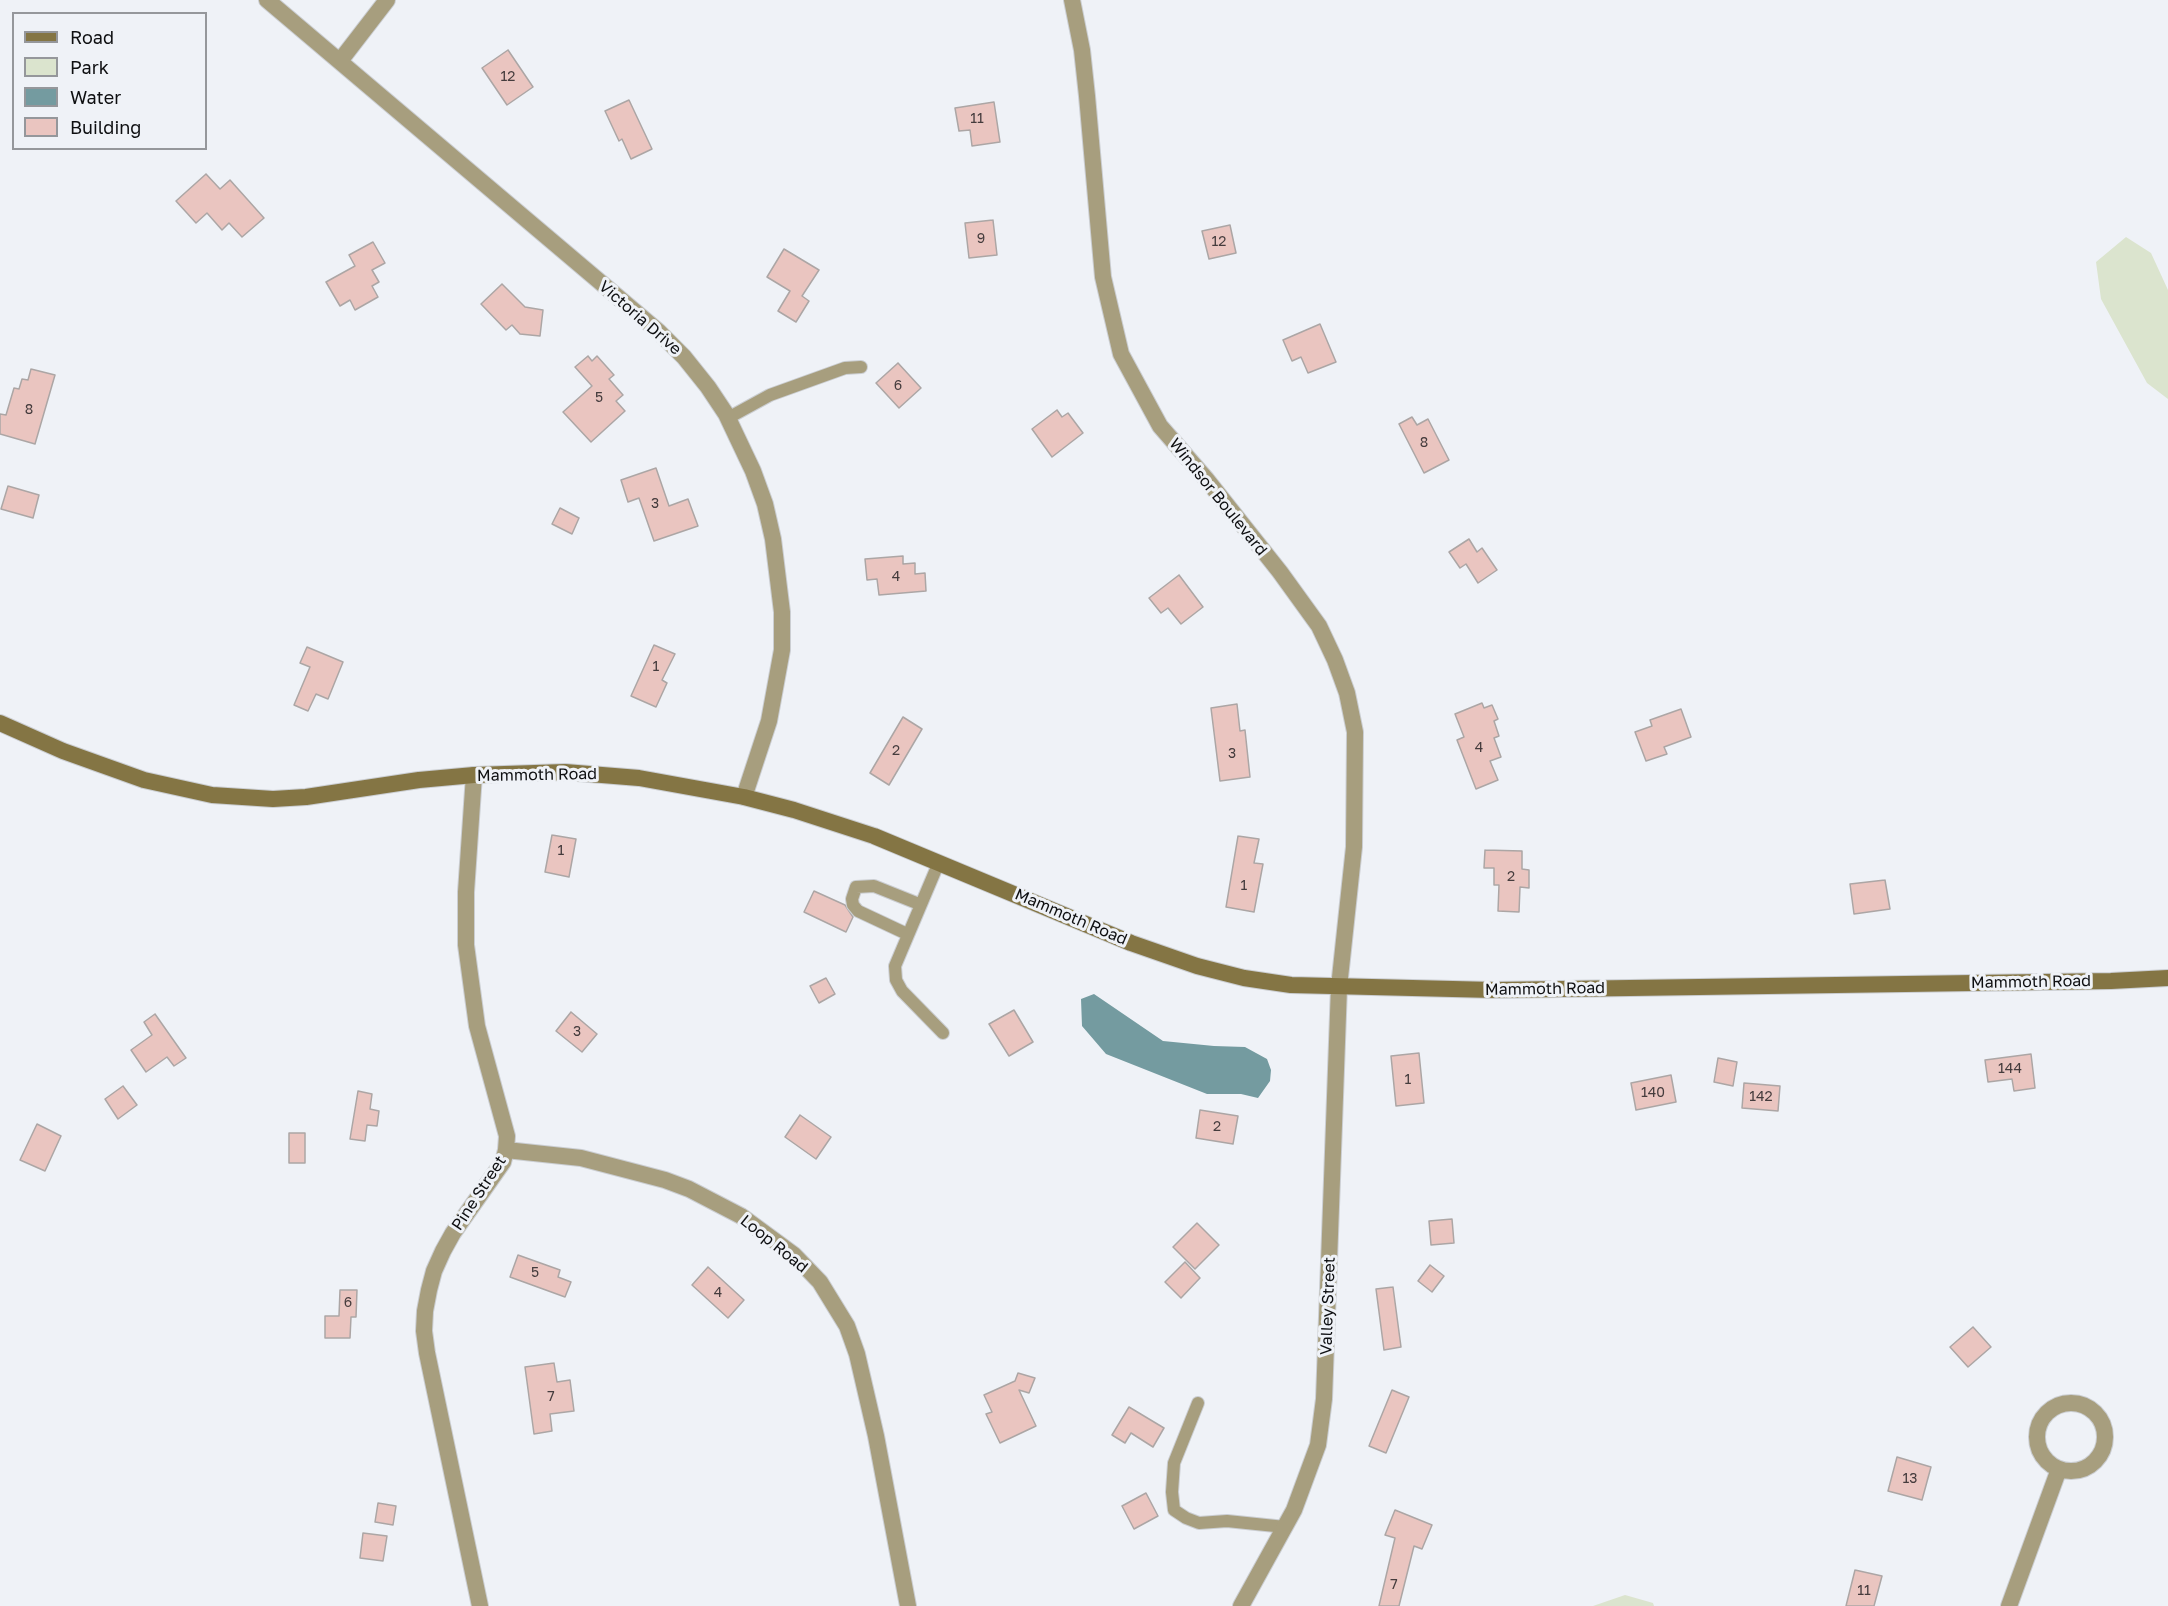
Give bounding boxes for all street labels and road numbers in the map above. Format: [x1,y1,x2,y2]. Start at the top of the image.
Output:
street label: Victoria Drive [595,277,685,359]
street label: Windsor Boulevard [1165,435,1271,559]
street label: Mammoth Road [477,764,597,786]
street label: Mammoth Road [1012,885,1130,949]
street label: Mammoth Road [1971,971,2091,993]
street label: Mammoth Road [1485,978,1605,1000]
street label: Pine Street [448,1152,510,1234]
street label: Loop Road [736,1211,812,1277]
street label: Valley Street [1317,1257,1339,1355]

